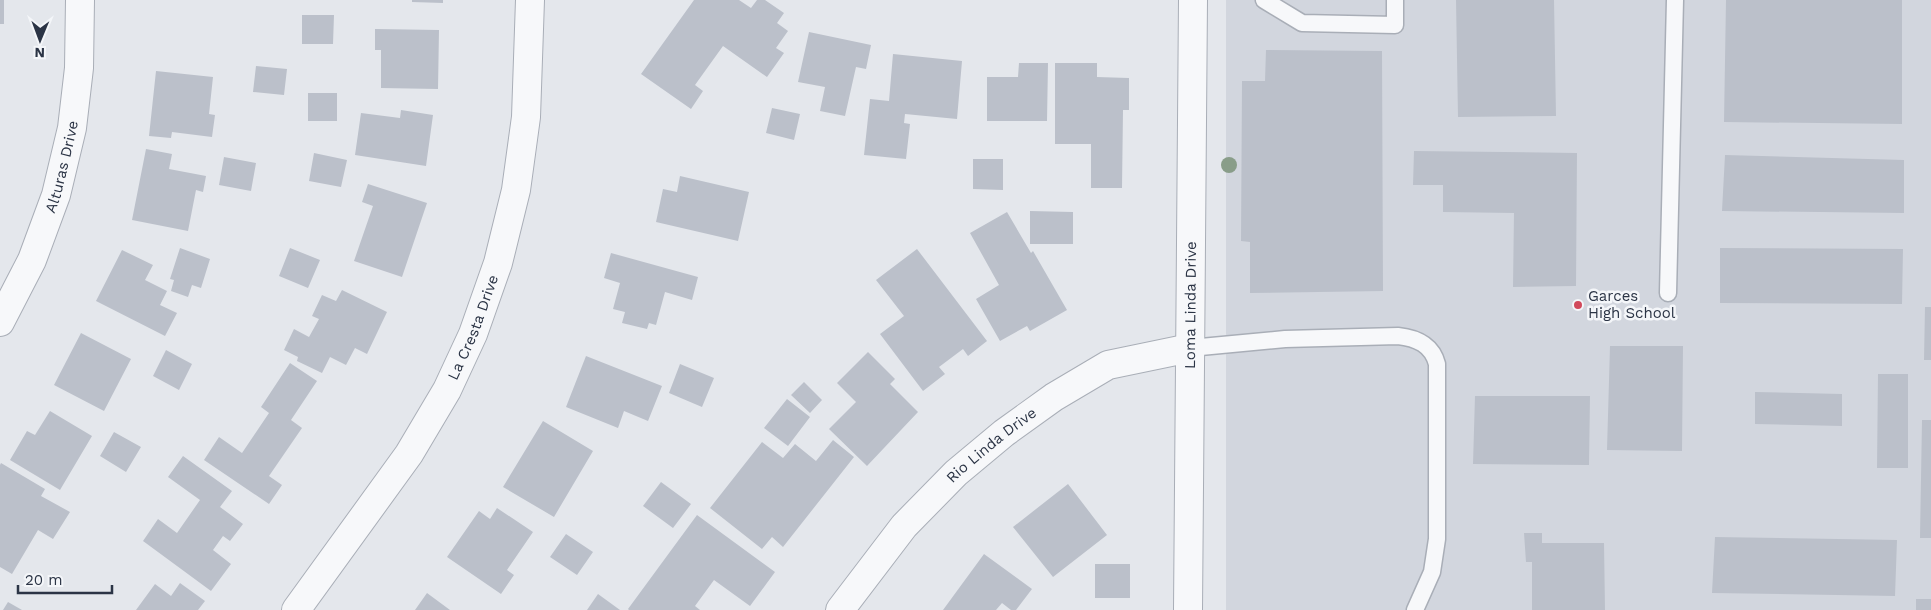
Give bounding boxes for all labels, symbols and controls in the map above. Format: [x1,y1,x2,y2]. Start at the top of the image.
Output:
north arrow [15,15,65,65]
text: N [34,45,45,61]
street label: Alturas Drive [41,120,82,215]
street label: Loma Linda Drive [1181,241,1200,369]
street label: La Cresta Drive [444,272,502,383]
place label: Garces High School [1588,287,1676,322]
marker: Garces High School [1572,299,1584,311]
street label: Rio Linda Drive [943,404,1040,486]
scale bar [18,562,111,594]
text: 20 m [25,571,63,589]

